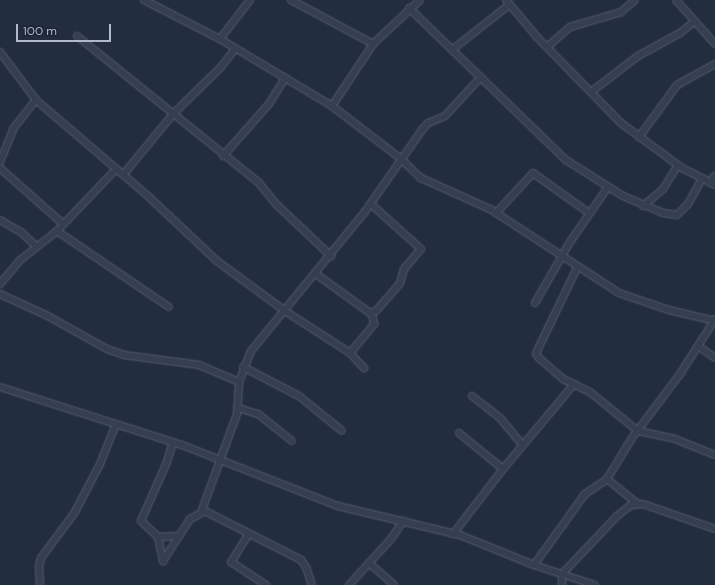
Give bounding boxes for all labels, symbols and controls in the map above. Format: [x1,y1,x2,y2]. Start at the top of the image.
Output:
scale bar [18,16,113,42]
text: 100 m [23,23,57,39]

